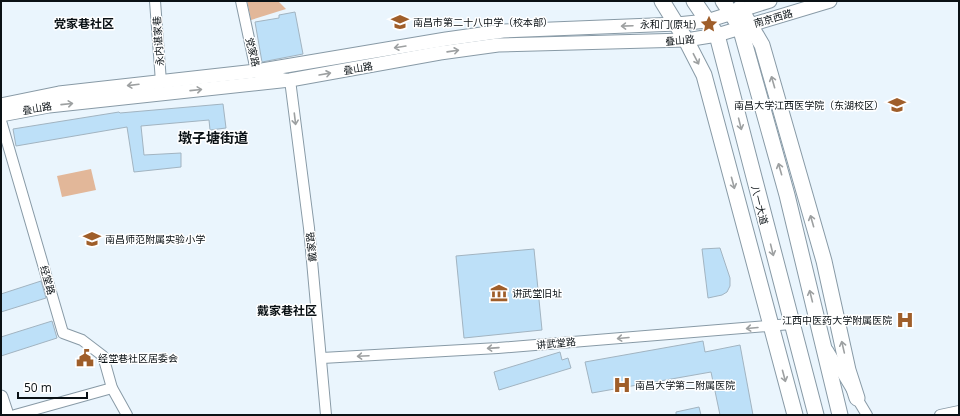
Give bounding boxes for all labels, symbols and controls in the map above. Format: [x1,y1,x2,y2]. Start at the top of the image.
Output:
street label: 南京西路 [752,6,794,30]
school or university icon: 南昌市第二十八中学（校本部） [390,12,410,32]
place icon: 永和门(原址) [699,14,719,34]
district label: 党家巷社区 [54,15,114,32]
place label: 南昌市第二十八中学（校本部） [413,15,553,29]
street label: 永内谌家巷 [149,16,167,66]
place label: 永和门(原址) [640,17,696,31]
one-way arrow [621,23,634,30]
street label: 叠山路 [664,32,696,48]
street label: 党家路 [243,36,263,68]
one-way arrow [394,43,407,51]
one-way arrow [446,47,459,55]
one-way arrow [693,52,700,64]
street label: 叠山路 [342,59,374,77]
one-way arrow [318,69,331,77]
one-way arrow [769,76,776,89]
one-way arrow [127,81,140,89]
one-way arrow [189,86,202,94]
school or university icon: 南昌大学江西医学院（东湖校区） [887,95,907,115]
place label: 南昌大学江西医学院（东湖校区） [734,98,884,112]
street label: 叠山路 [21,99,53,117]
one-way arrow [60,100,73,108]
one-way arrow [291,112,299,125]
one-way arrow [736,118,744,131]
district label: 墩子塘街道 [178,128,248,147]
one-way arrow [776,163,783,176]
one-way arrow [730,176,737,189]
street label: 八一大道 [748,184,772,226]
one-way arrow [808,214,815,227]
school or university icon: 南昌师范附属实验小学 [82,229,102,249]
street label: 戴家路 [302,231,320,263]
place label: 南昌师范附属实验小学 [105,232,205,246]
one-way arrow [769,244,776,257]
street label: 经堂路 [37,264,59,296]
museum icon: 讲武堂旧址 [489,283,509,303]
place label: 讲武堂旧址 [512,286,562,300]
one-way arrow [807,289,814,302]
district label: 戴家巷社区 [257,302,317,319]
hospital icon: 江西中医药大学附属医院 [895,310,915,330]
place label: 江西中医药大学附属医院 [782,313,892,327]
one-way arrow [746,324,759,331]
street label: 讲武堂路 [535,334,577,352]
one-way arrow [617,334,630,342]
one-way arrow [839,341,847,354]
one-way arrow [487,345,500,352]
public building icon: 经堂巷社区居委会 [75,348,95,368]
place label: 经堂巷社区居委会 [98,351,178,365]
one-way arrow [357,352,370,360]
one-way arrow [781,369,788,382]
scale bar [18,374,87,400]
hospital icon: 南昌大学第二附属医院 [612,375,632,395]
place label: 南昌大学第二附属医院 [635,378,735,392]
text: 50 m [24,379,52,396]

